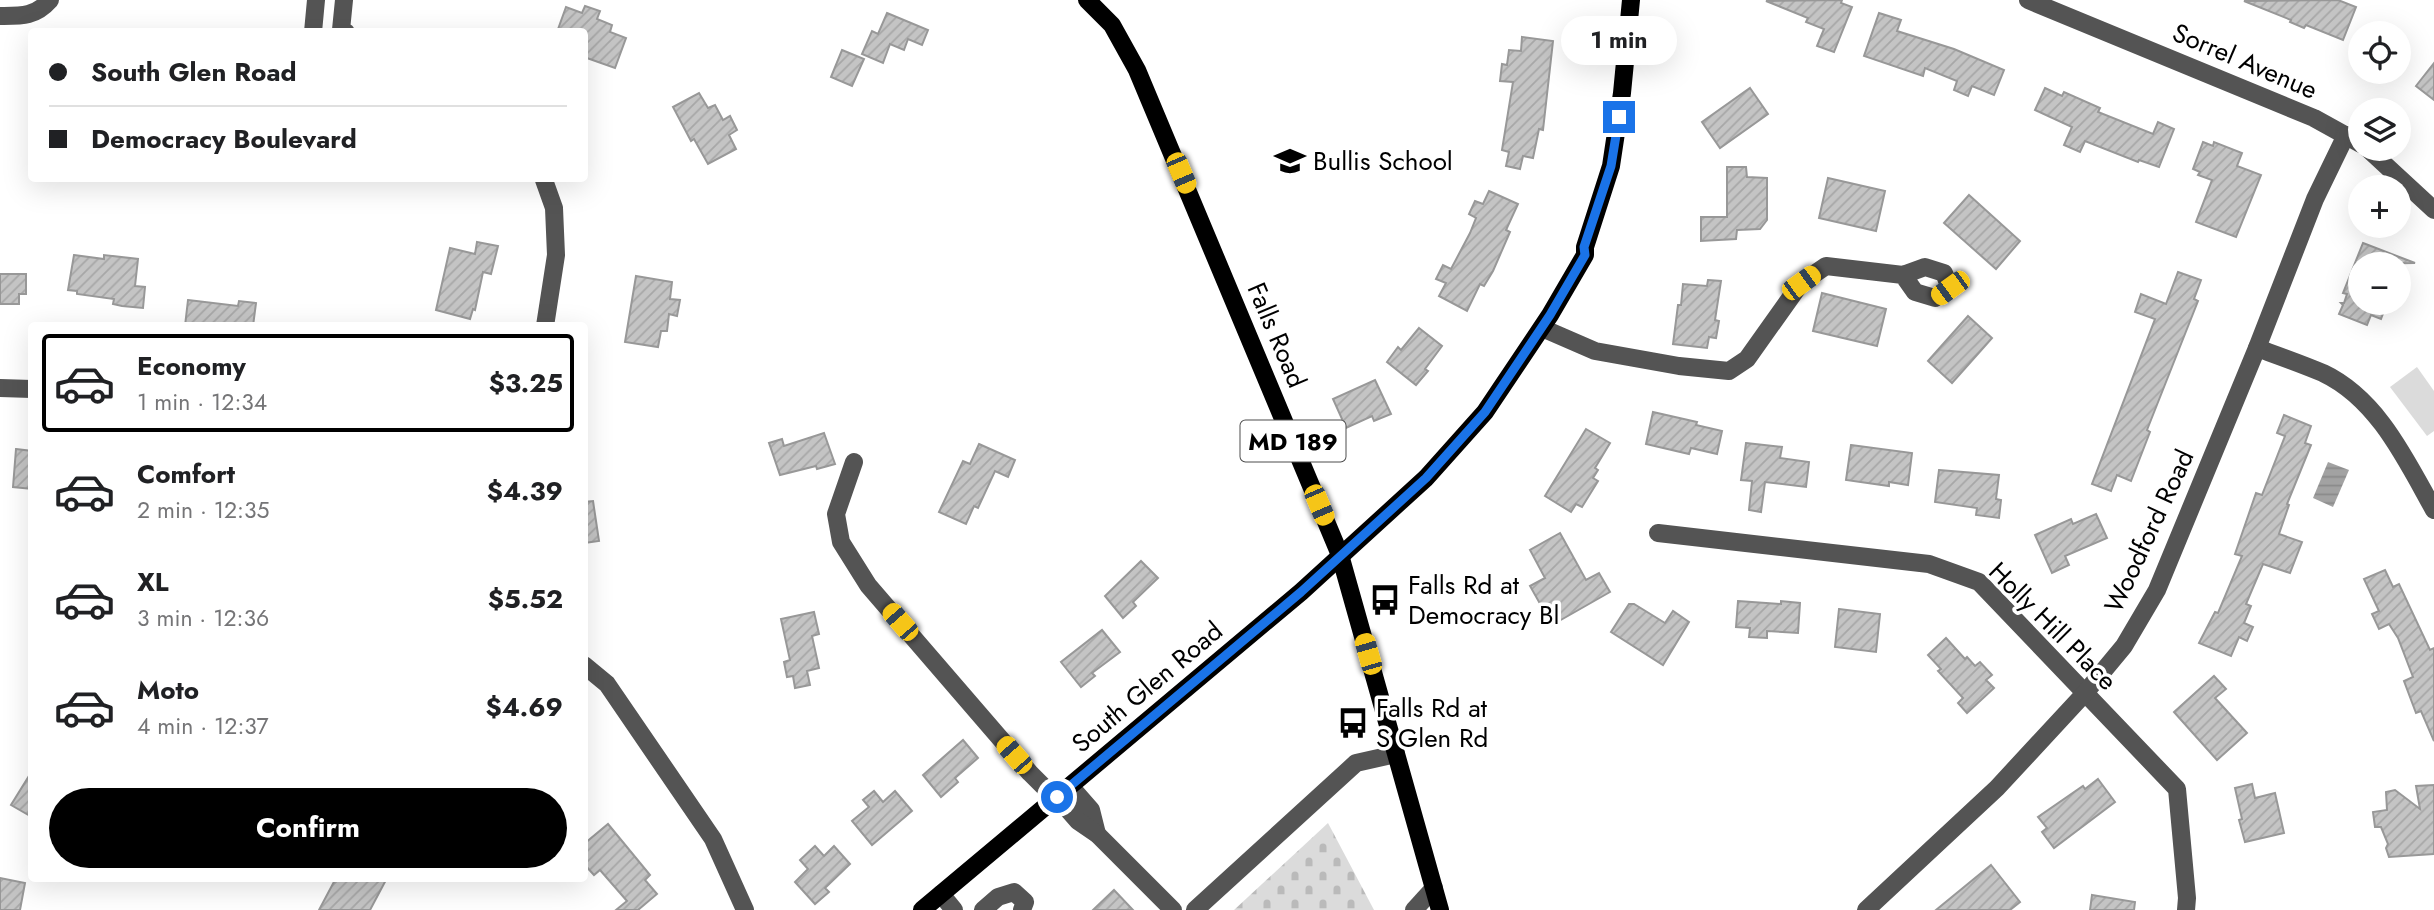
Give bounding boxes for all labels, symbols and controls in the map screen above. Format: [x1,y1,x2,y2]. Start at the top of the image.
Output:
street label: Sorrel Avenue [2167,13,2323,109]
callout: 1 min [1561,16,1677,64]
map controls [2348,21,2411,315]
button: locate [2348,21,2411,84]
text: 1 min [1590,23,1648,57]
text: South Glen Road [91,53,296,91]
button: layers [2348,98,2411,161]
route end [1603,101,1635,133]
text: Democracy Boulevard [91,120,357,158]
place label: Bullis School [1313,142,1453,180]
school or university icon: Bullis School [1273,144,1307,178]
car [1164,150,1199,196]
button: + [2348,175,2411,238]
button: − [2348,252,2411,315]
car [1778,262,1825,304]
car [1927,267,1974,309]
street label: Falls Road [1238,276,1316,394]
text: Economy [137,347,246,385]
icon: car [53,352,116,415]
text: $3.25 [489,364,563,402]
text: 1 min · 12:34 [137,385,267,419]
road number: MD 189 [1240,420,1346,462]
street label: Woodford Road [2095,443,2203,619]
text: Comfort [137,455,235,493]
icon: car [53,460,116,523]
text: $4.39 [487,472,563,510]
car [1302,482,1337,528]
text: 2 min · 12:35 [137,493,270,527]
street label: Holly Hill Place [1980,553,2126,699]
text: XL [137,563,169,601]
place label: Falls Rd at Democracy Bl [1408,566,1560,634]
icon: car [53,568,116,631]
text: $5.52 [488,580,563,618]
bus stop icon: Falls Rd at Democracy Bl [1368,583,1402,617]
car [879,599,922,645]
text: 3 min · 12:36 [137,601,269,635]
street label: South Glen Road [1063,612,1231,762]
car [1353,631,1384,677]
text: Moto [137,671,199,709]
icon: car [53,676,116,739]
text: $4.69 [486,688,563,726]
place label: Falls Rd at S Glen Rd [1376,689,1488,757]
bus stop icon: Falls Rd at S Glen Rd [1336,706,1370,740]
text: 4 min · 12:37 [137,709,269,743]
car [993,732,1036,778]
route start [1041,781,1073,813]
button: Confirm [49,788,567,868]

